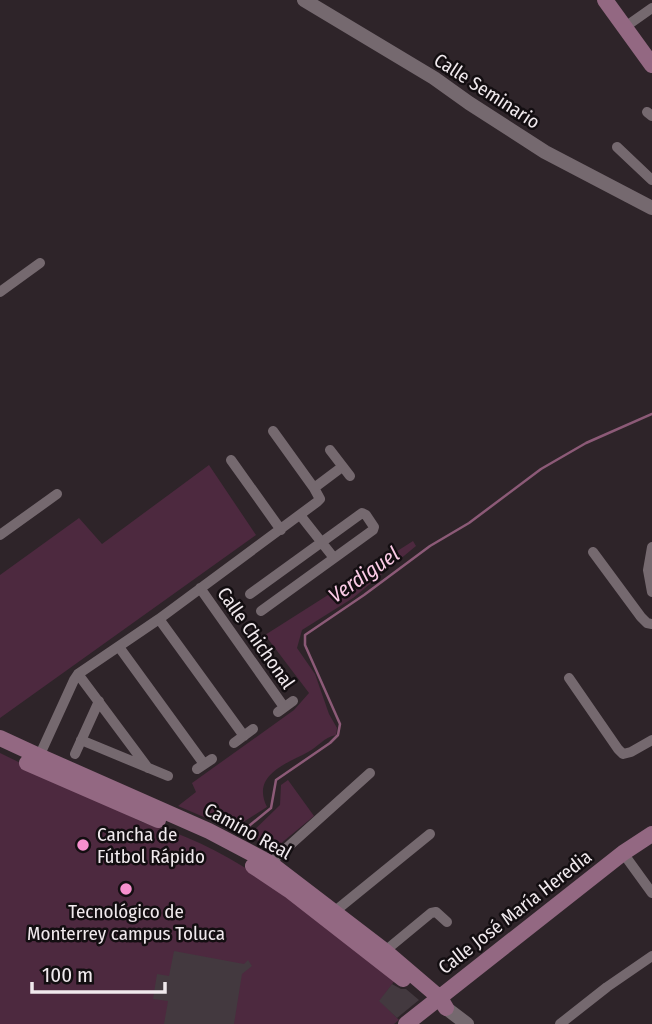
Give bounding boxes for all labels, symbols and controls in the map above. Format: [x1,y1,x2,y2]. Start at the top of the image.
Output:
street label: Calle Seminario [430,48,544,134]
water label: Verdiguel [324,541,404,609]
street label: Calle Chichonal [212,583,300,693]
street label: Camino Real [200,798,296,864]
place label: Cancha de Fútbol Rápido [97,823,205,868]
marker: Cancha de Fútbol Rápido [75,837,91,853]
street label: Calle José María Heredia [434,845,596,979]
marker: Tecnológico de Monterrey campus Toluca [118,881,134,897]
place label: Tecnológico de Monterrey campus Toluca [27,900,225,945]
scale bar [32,950,164,994]
text: 100 m [42,962,93,988]

